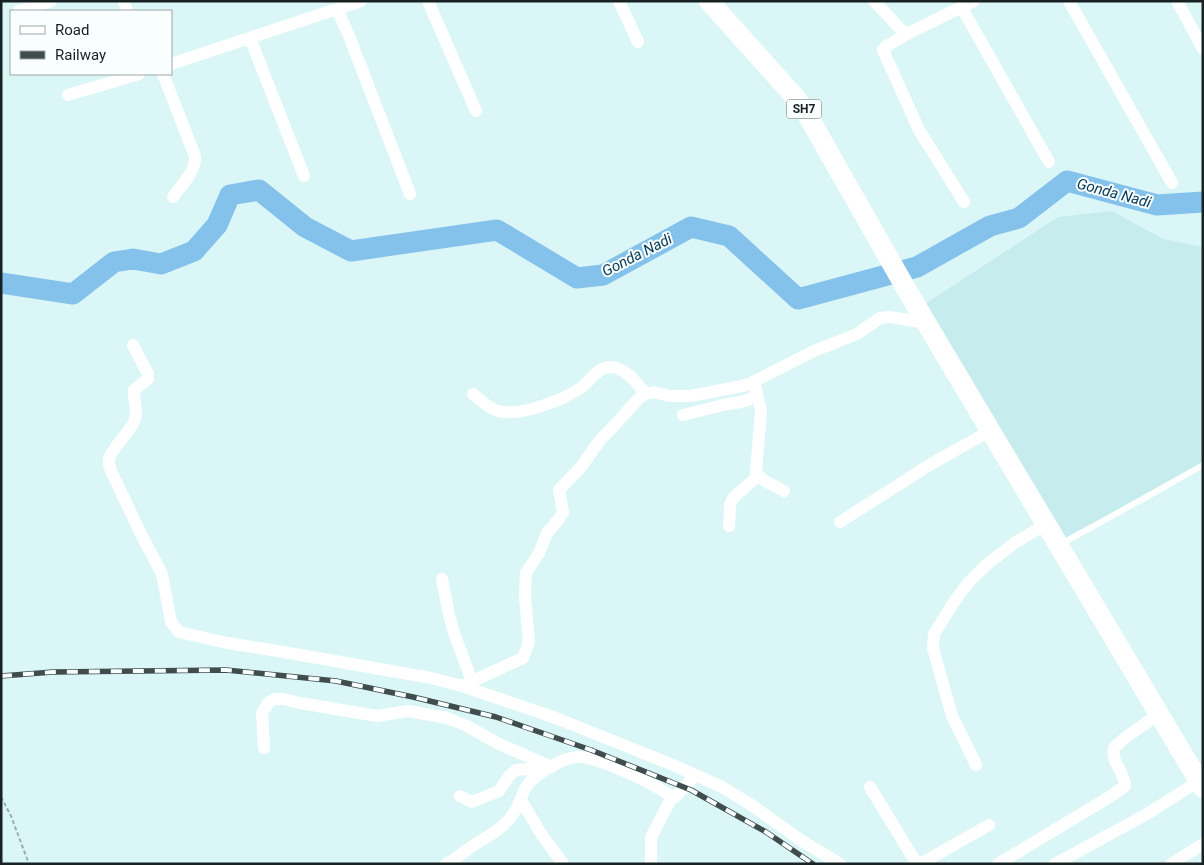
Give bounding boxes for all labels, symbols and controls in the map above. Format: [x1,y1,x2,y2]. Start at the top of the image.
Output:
legend [10,10,172,75]
text: Road [55,21,89,39]
text: Railway [55,46,106,64]
road number: SH7 [786,100,822,118]
water label: Gonda Nadi [1075,174,1154,212]
water label: Gonda Nadi [599,230,675,280]

